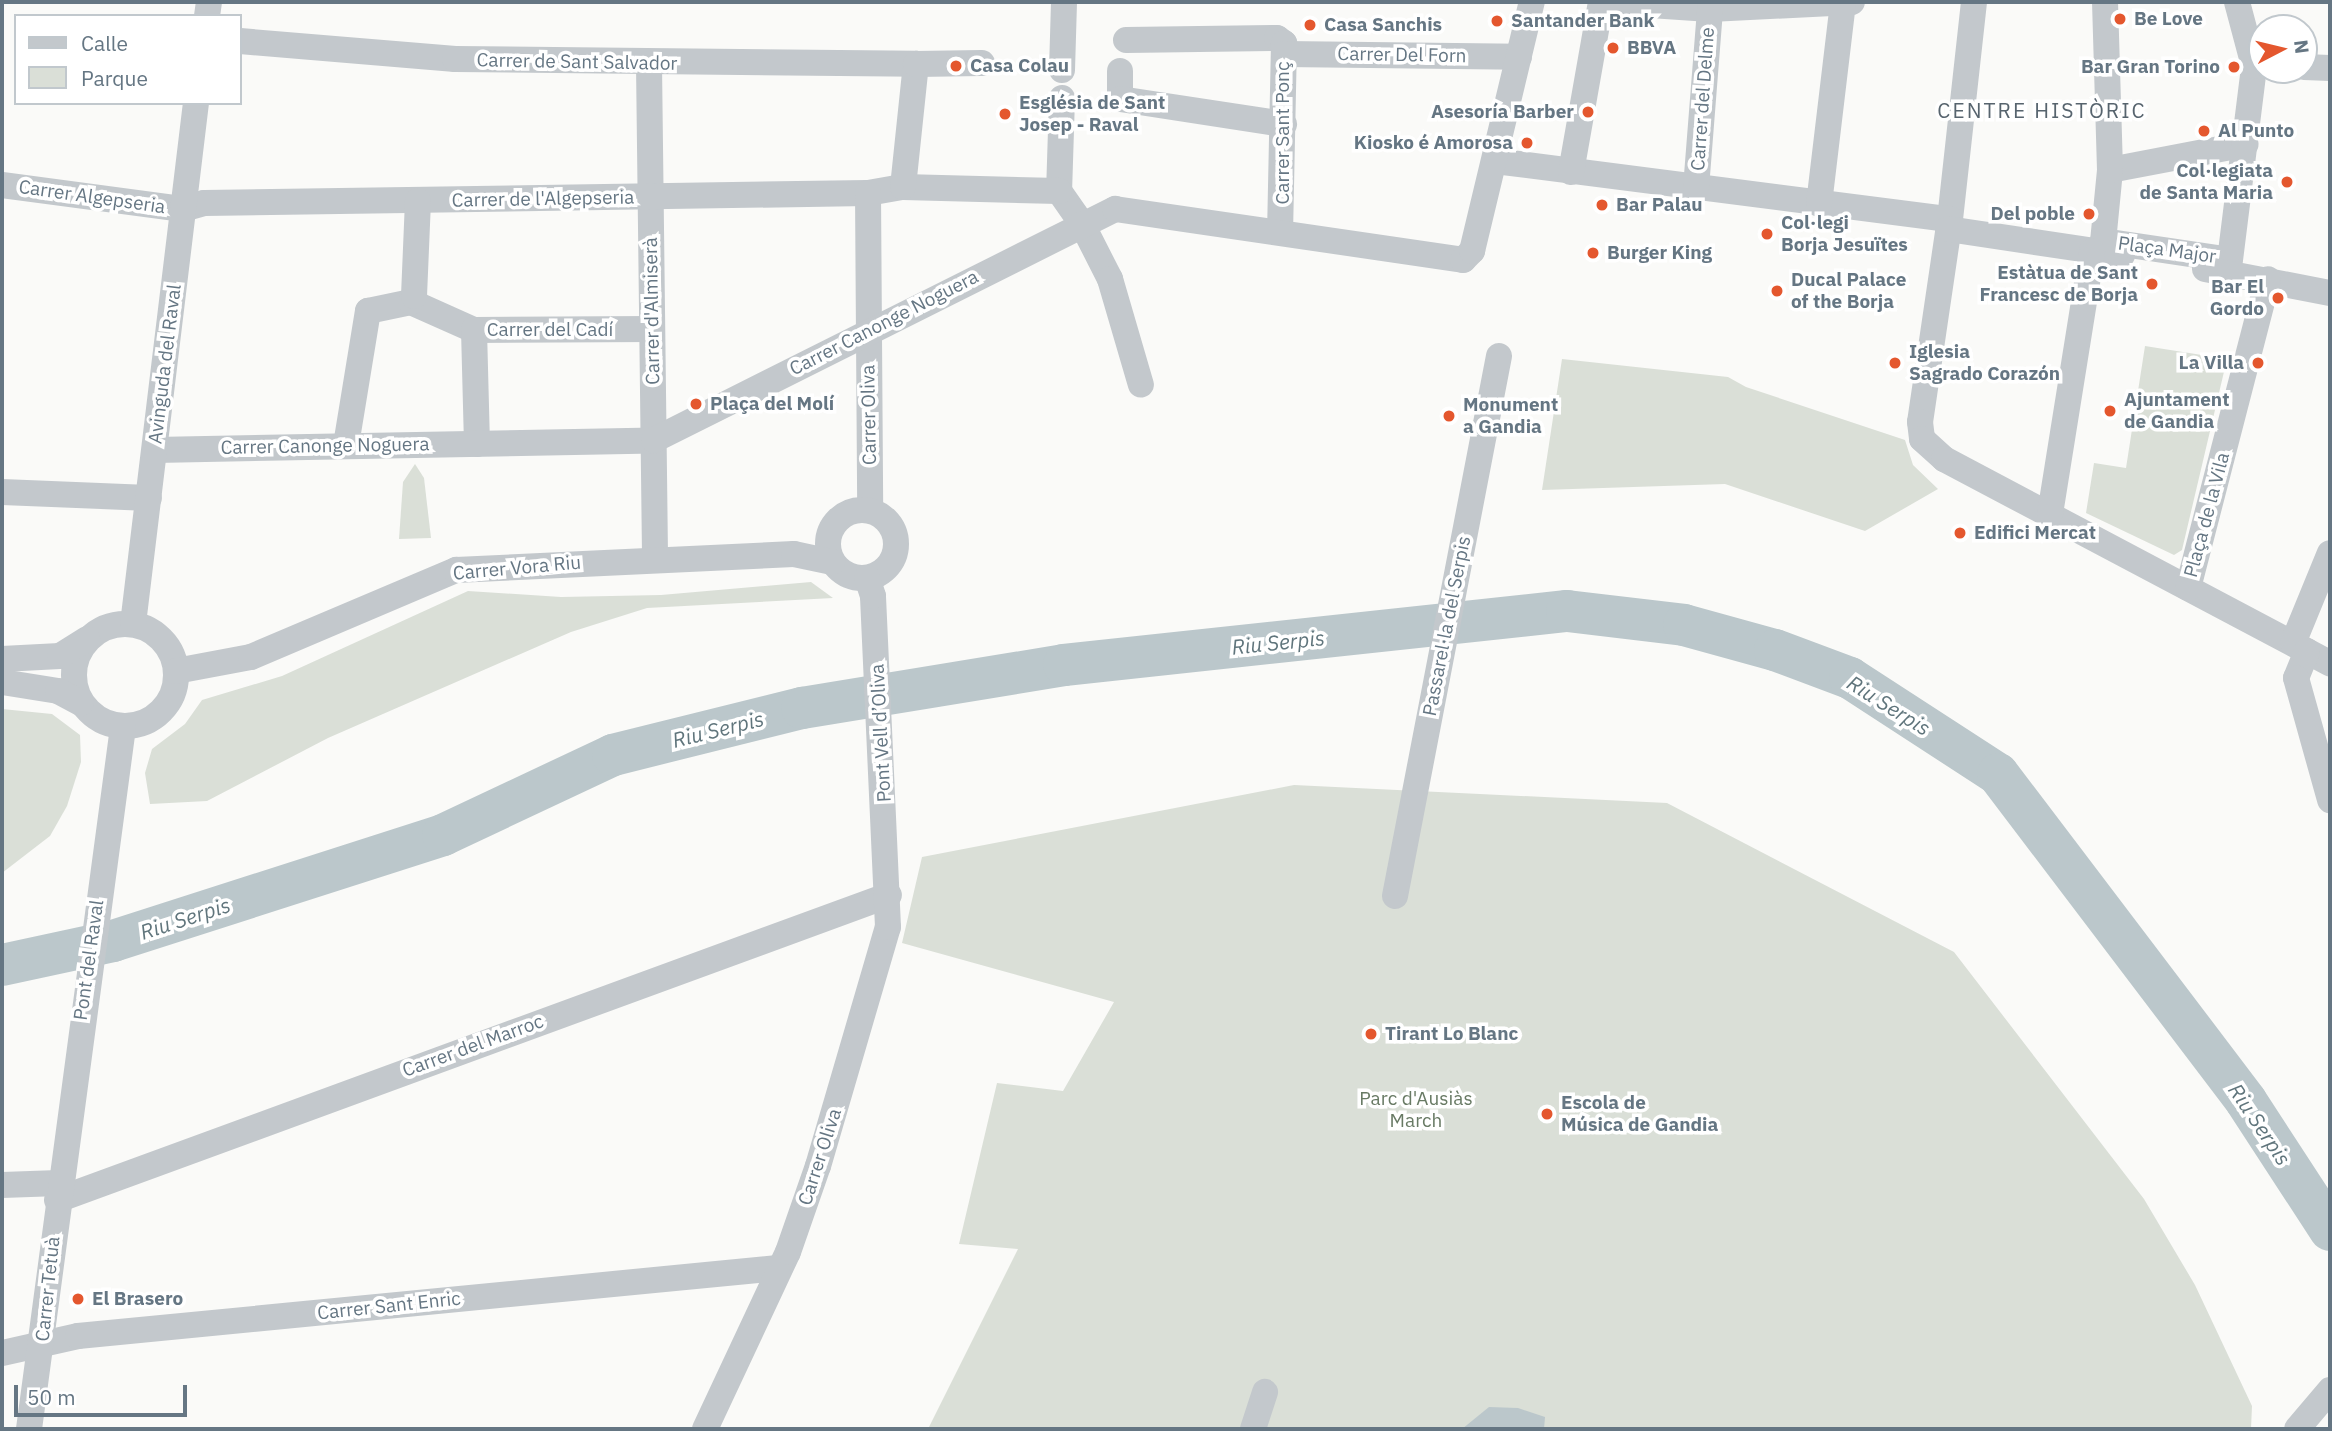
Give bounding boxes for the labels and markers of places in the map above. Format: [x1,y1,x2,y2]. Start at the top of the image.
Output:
place label: Be Love [2134,8,2203,30]
place label: Santander Bank [1511,10,1655,32]
marker: Be Love [2112,11,2128,27]
marker: Santander Bank [1489,13,1505,29]
place label: Casa Sanchis [1324,14,1442,36]
marker: Casa Sanchis [1302,17,1318,33]
place label: BBVA [1627,37,1676,59]
marker: BBVA [1605,40,1621,56]
place label: Casa Colau [970,55,1069,77]
place label: Bar Gran Torino [2081,56,2220,78]
marker: Casa Colau [948,58,964,74]
marker: Bar Gran Torino [2226,59,2242,75]
place label: Església de Sant Josep - Raval [1019,92,1165,136]
place label: Asesoría Barber [1431,101,1574,123]
marker: Asesoría Barber [1580,104,1596,120]
marker: Església de Sant Josep - Raval [997,106,1013,122]
place label: Al Punto [2218,120,2294,142]
marker: Al Punto [2196,123,2212,139]
place label: Kiosko é Amorosa [1354,132,1513,154]
marker: Kiosko é Amorosa [1519,135,1535,151]
place label: Col·legiata de Santa Maria [2139,160,2273,204]
marker: Col·legiata de Santa Maria [2279,174,2295,190]
place label: Bar Palau [1616,194,1703,216]
marker: Bar Palau [1594,197,1610,213]
place label: Del poble [1991,203,2075,225]
marker: Del poble [2081,206,2097,222]
place label: Col·legi Borja Jesuïtes [1781,212,1908,256]
marker: Col·legi Borja Jesuïtes [1759,226,1775,242]
place label: Burger King [1607,242,1712,264]
marker: Burger King [1585,245,1601,261]
place label: Estàtua de Sant Francesc de Borja [1980,262,2138,306]
place label: Ducal Palace of the Borja [1791,269,1906,313]
marker: Estàtua de Sant Francesc de Borja [2144,276,2160,292]
place label: Bar El Gordo [2210,276,2264,320]
marker: Ducal Palace of the Borja [1769,283,1785,299]
marker: Bar El Gordo [2270,290,2286,306]
place label: Iglesia Sagrado Corazón [1909,341,2060,385]
place label: La Villa [2179,352,2244,374]
marker: Iglesia Sagrado Corazón [1887,355,1903,371]
marker: La Villa [2250,355,2266,371]
place label: Ajuntament de Gandia [2124,389,2229,433]
place label: Plaça del Molí [710,393,834,415]
place label: Monument a Gandia [1463,394,1558,438]
marker: Plaça del Molí [688,396,704,412]
marker: Ajuntament de Gandia [2102,403,2118,419]
marker: Monument a Gandia [1441,408,1457,424]
place label: Edifici Mercat [1974,522,2096,544]
marker: Edifici Mercat [1952,525,1968,541]
place label: Tirant Lo Blanc [1385,1023,1518,1045]
marker: Tirant Lo Blanc [1363,1026,1379,1042]
place label: Escola de Música de Gandia [1561,1092,1718,1136]
marker: Escola de Música de Gandia [1539,1106,1555,1122]
place label: El Brasero [92,1288,183,1310]
marker: El Brasero [70,1291,86,1307]

